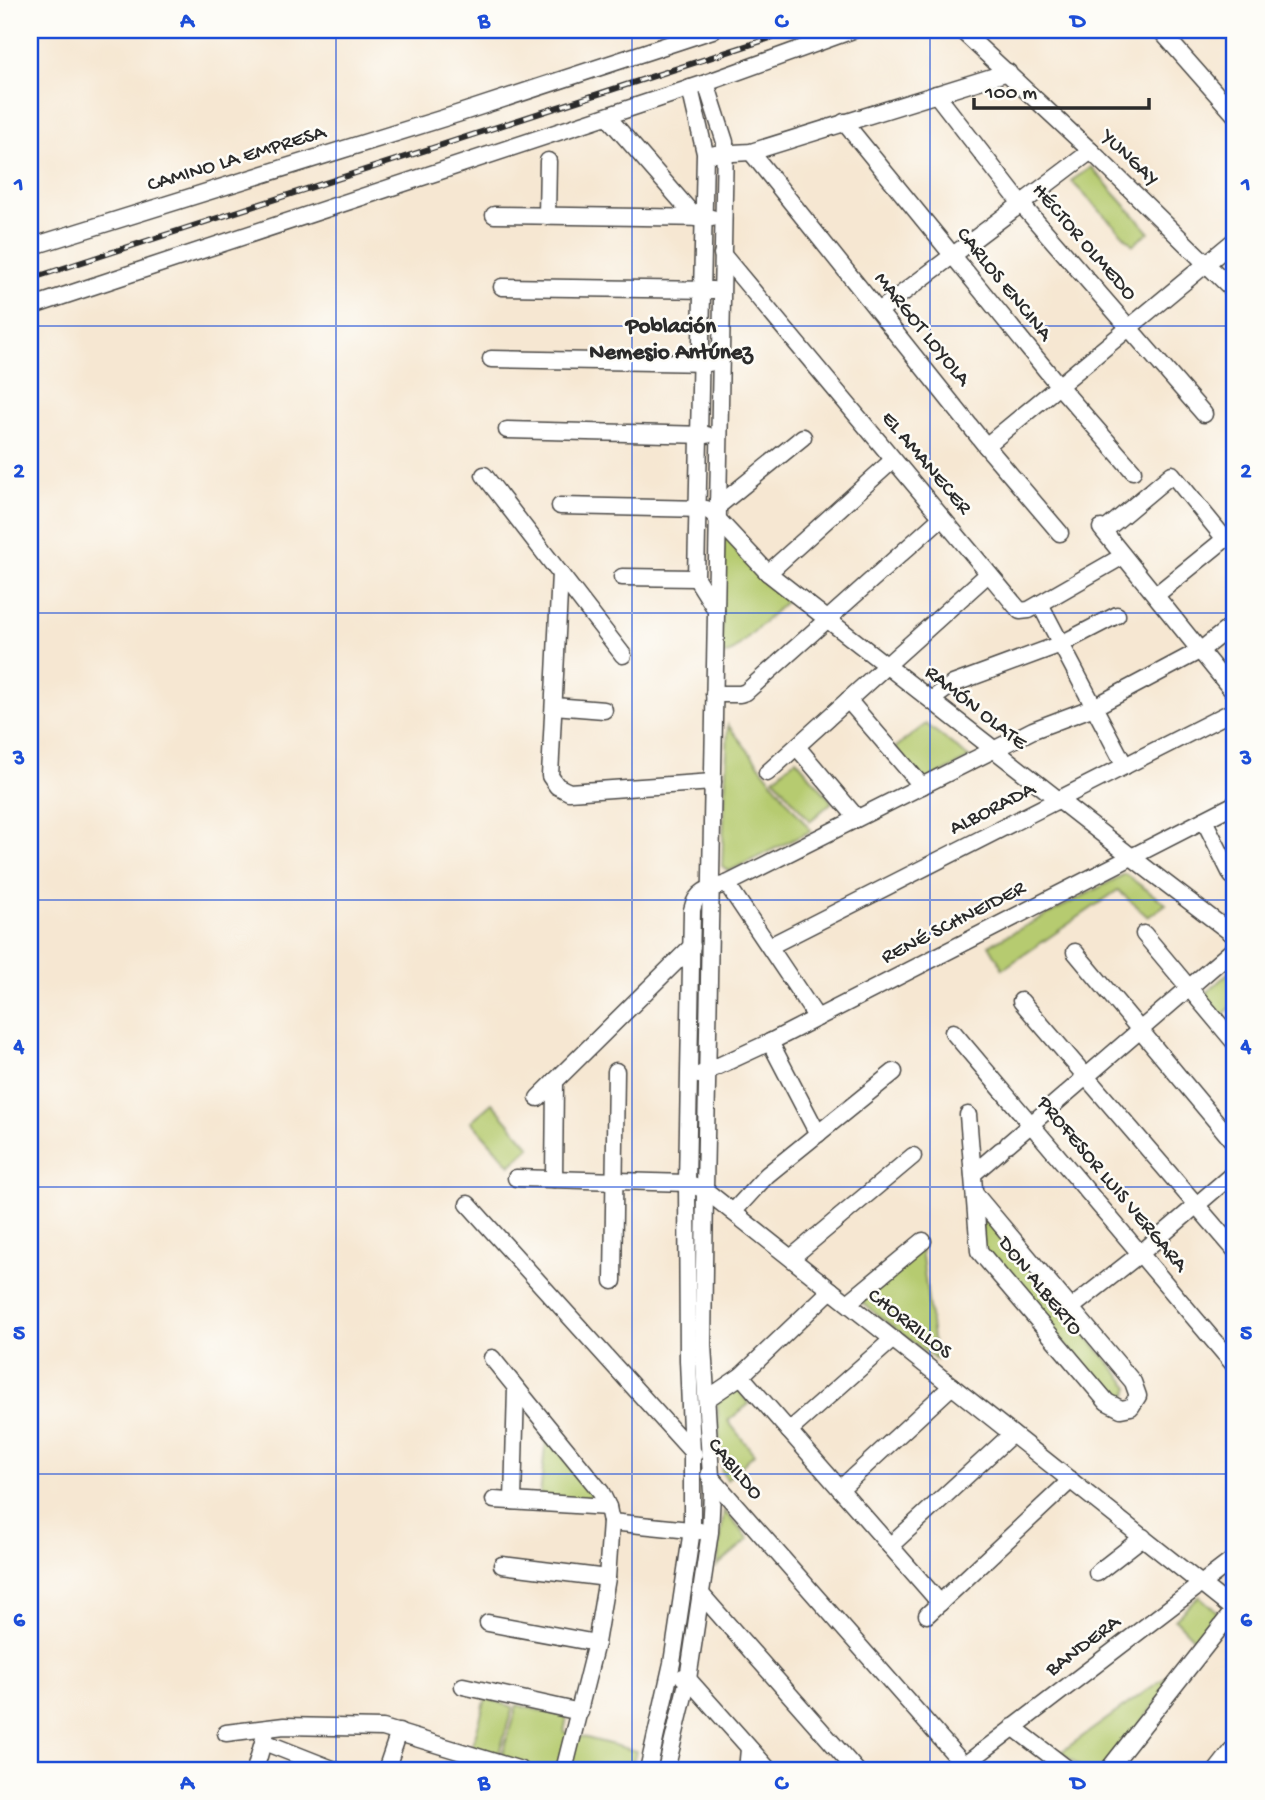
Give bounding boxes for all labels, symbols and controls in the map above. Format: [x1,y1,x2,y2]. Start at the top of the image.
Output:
text: A [179,9,195,36]
text: B [477,9,491,36]
text: C [775,9,790,36]
text: D [1069,9,1087,36]
scale bar [974,66,1150,110]
text: 100 m [984,82,1037,107]
street label: CAMINO LA EMPRESA [145,120,331,199]
street label: YUNGAY [1093,124,1163,193]
text: 1 [13,172,24,199]
text: 1 [1240,172,1251,199]
street label: HÉCTOR OLMEDO [1025,179,1141,307]
street label: CARLOS ENCINA [950,223,1058,348]
street label: MARGOT LOYOLA [867,268,976,393]
district label: Población Nemesio Antúnez [589,314,755,367]
street label: EL AMANECER [874,407,976,522]
text: 2 [13,459,25,486]
text: 2 [1240,459,1252,486]
street label: RAMÓN OLATE [919,661,1032,757]
text: 3 [12,746,25,773]
text: 3 [1239,746,1252,773]
street label: ALBORADA [946,777,1042,842]
street label: RENÉ SCHNEIDER [878,876,1031,971]
text: 4 [13,1034,25,1061]
text: 4 [1240,1034,1252,1061]
street label: PROFESOR LUIS VERGARA [1029,1091,1193,1279]
street label: DON ALBERTO [990,1231,1087,1342]
street label: CHORRILLOS [862,1284,957,1366]
text: 5 [13,1321,25,1348]
text: 5 [1240,1321,1252,1348]
street label: CABILDO [701,1434,767,1506]
text: 6 [13,1608,26,1635]
text: 6 [1240,1608,1253,1635]
street label: BANDERA [1041,1610,1128,1684]
text: A [179,1771,195,1798]
text: B [477,1771,491,1798]
text: C [775,1771,790,1798]
text: D [1069,1771,1087,1798]

